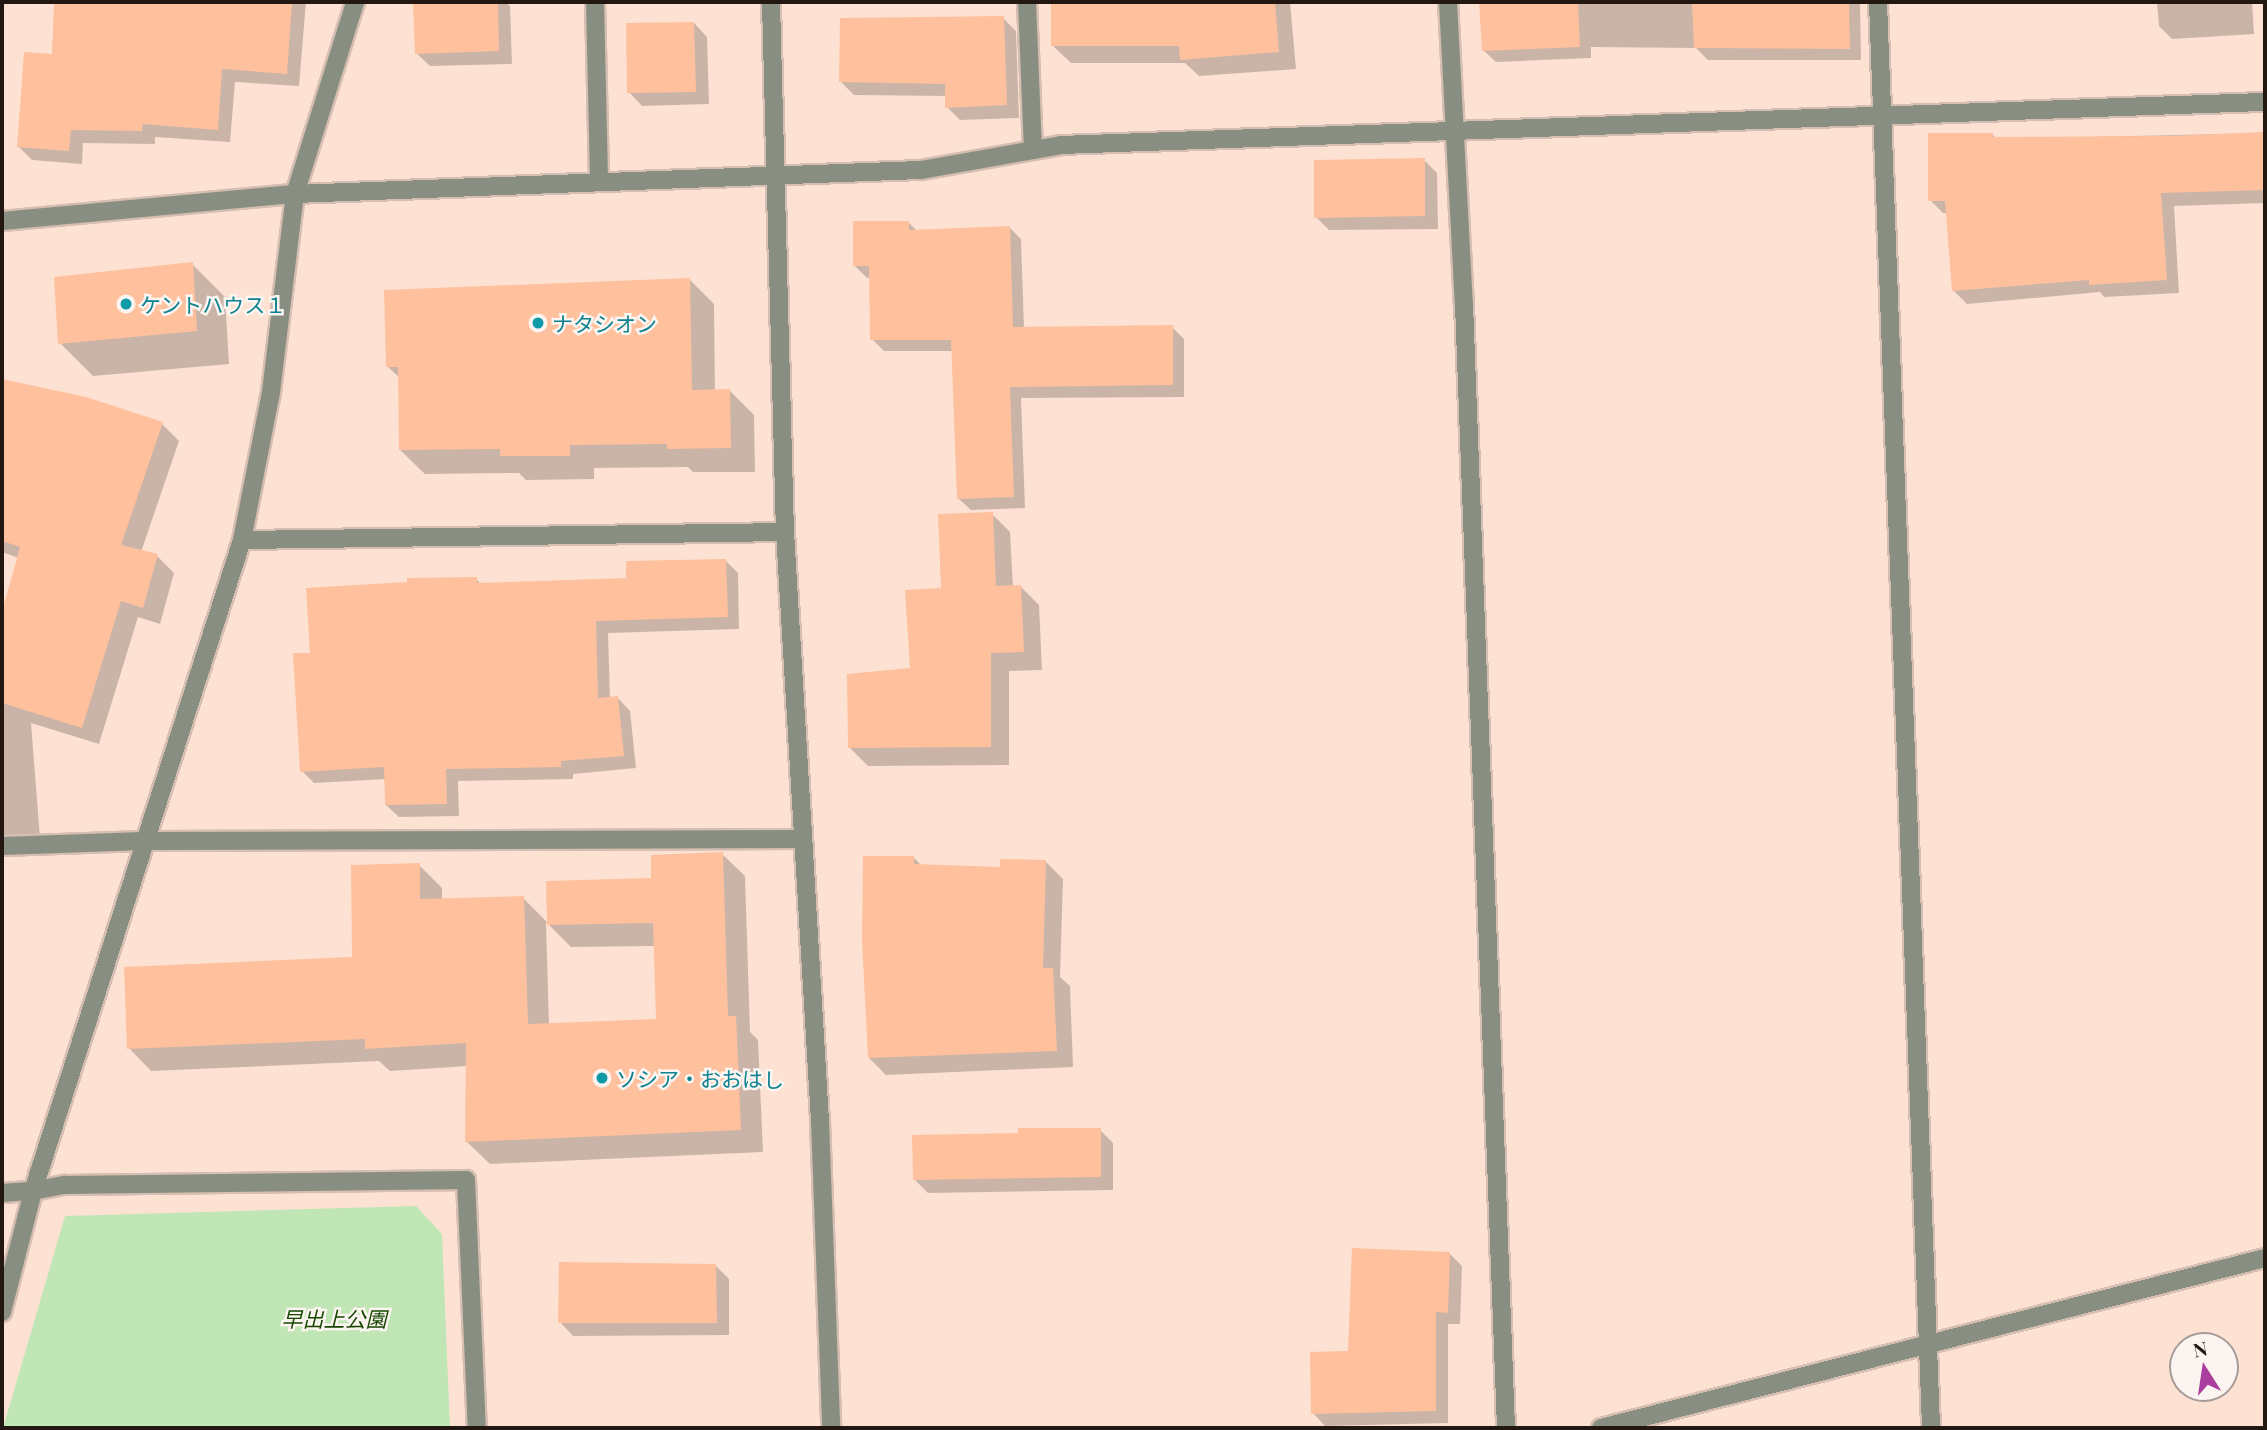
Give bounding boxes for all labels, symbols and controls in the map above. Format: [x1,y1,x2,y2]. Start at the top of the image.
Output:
place label: ケントハウス１ [140,291,287,317]
marker: ケントハウス１ [118,296,134,312]
place label: ナタシオン [552,310,657,336]
marker: ナタシオン [530,315,546,331]
place label: ソシア・おおはし [616,1065,784,1091]
marker: ソシア・おおはし [594,1070,610,1086]
park label: 早出上公園 [282,1305,386,1331]
north arrow [2169,1332,2239,1402]
text: N [2191,1334,2209,1363]

